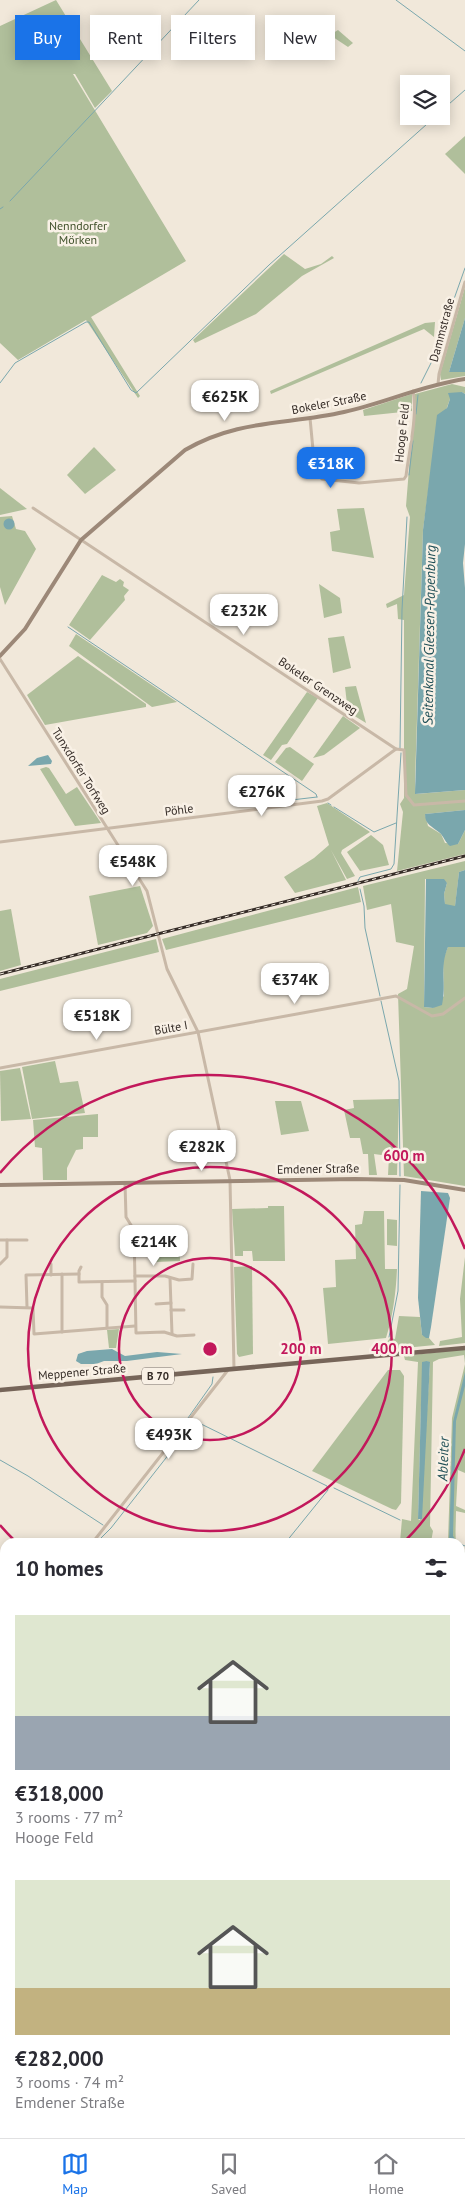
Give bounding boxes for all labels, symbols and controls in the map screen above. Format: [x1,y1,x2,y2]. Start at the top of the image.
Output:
chip: Buy [15,15,80,60]
chip: Rent [90,15,161,60]
chip: Filters [171,15,255,60]
chip: New [265,15,335,60]
map controls [400,75,450,125]
button: layers [400,75,450,125]
park label: Nenndorfer Mörken [49,218,107,247]
street label: Dammstraße [426,296,457,364]
pin: €625K [190,380,260,422]
text: €625K [202,386,248,406]
street label: Bokeler Straße [290,388,367,417]
street label: Hooge Feld [391,403,412,463]
pin: €318K [296,446,366,489]
text: €318K [308,453,354,473]
water label: Seitenkanal Gleesen-Papenburg [418,545,440,725]
pin: €232K [209,594,279,636]
text: €232K [221,600,267,620]
street label: Bokeler Grenzweg [276,653,361,718]
street label: Tunxdorfer Torfweg [49,725,114,817]
pin: €276K [227,774,297,817]
text: €276K [239,781,285,801]
street label: Pöhle [164,800,194,819]
pin: €548K [98,844,168,887]
text: €548K [110,851,156,871]
pin: €374K [260,962,330,1005]
text: €374K [272,969,318,989]
pin: €518K [62,998,132,1041]
text: €518K [74,1005,120,1025]
street label: Bülte I [153,1017,189,1038]
pin: €282K [167,1130,237,1172]
text: €282K [179,1136,225,1156]
text: 600 m [383,1146,425,1165]
street label: Emdener Straße [277,1160,359,1177]
pin: €214K [119,1224,189,1267]
text: €214K [131,1231,177,1251]
text: 200 m [280,1339,322,1358]
text: 400 m [371,1339,413,1358]
centre of rings [201,1340,219,1358]
street label: Meppener Straße [37,1360,127,1383]
road number: B 70 [142,1368,174,1384]
pin: €493K [134,1418,204,1460]
text: €493K [146,1424,192,1444]
water label: Ableiter [433,1435,453,1483]
icon: filters [422,1554,450,1582]
text: 10 homes [15,1555,103,1582]
icon: home [188,1647,278,1737]
text: €318,000 [15,1780,104,1807]
text: 3 rooms · 77 m² [15,1807,123,1827]
text: Hooge Feld [15,1827,94,1847]
icon: home [188,1912,278,2002]
text: €282,000 [15,2045,104,2072]
text: 3 rooms · 74 m² [15,2072,124,2092]
text: Emdener Straße [15,2092,125,2112]
tab: Map [61,2150,89,2198]
tab: Saved [211,2150,247,2198]
tab: Home [369,2150,404,2198]

